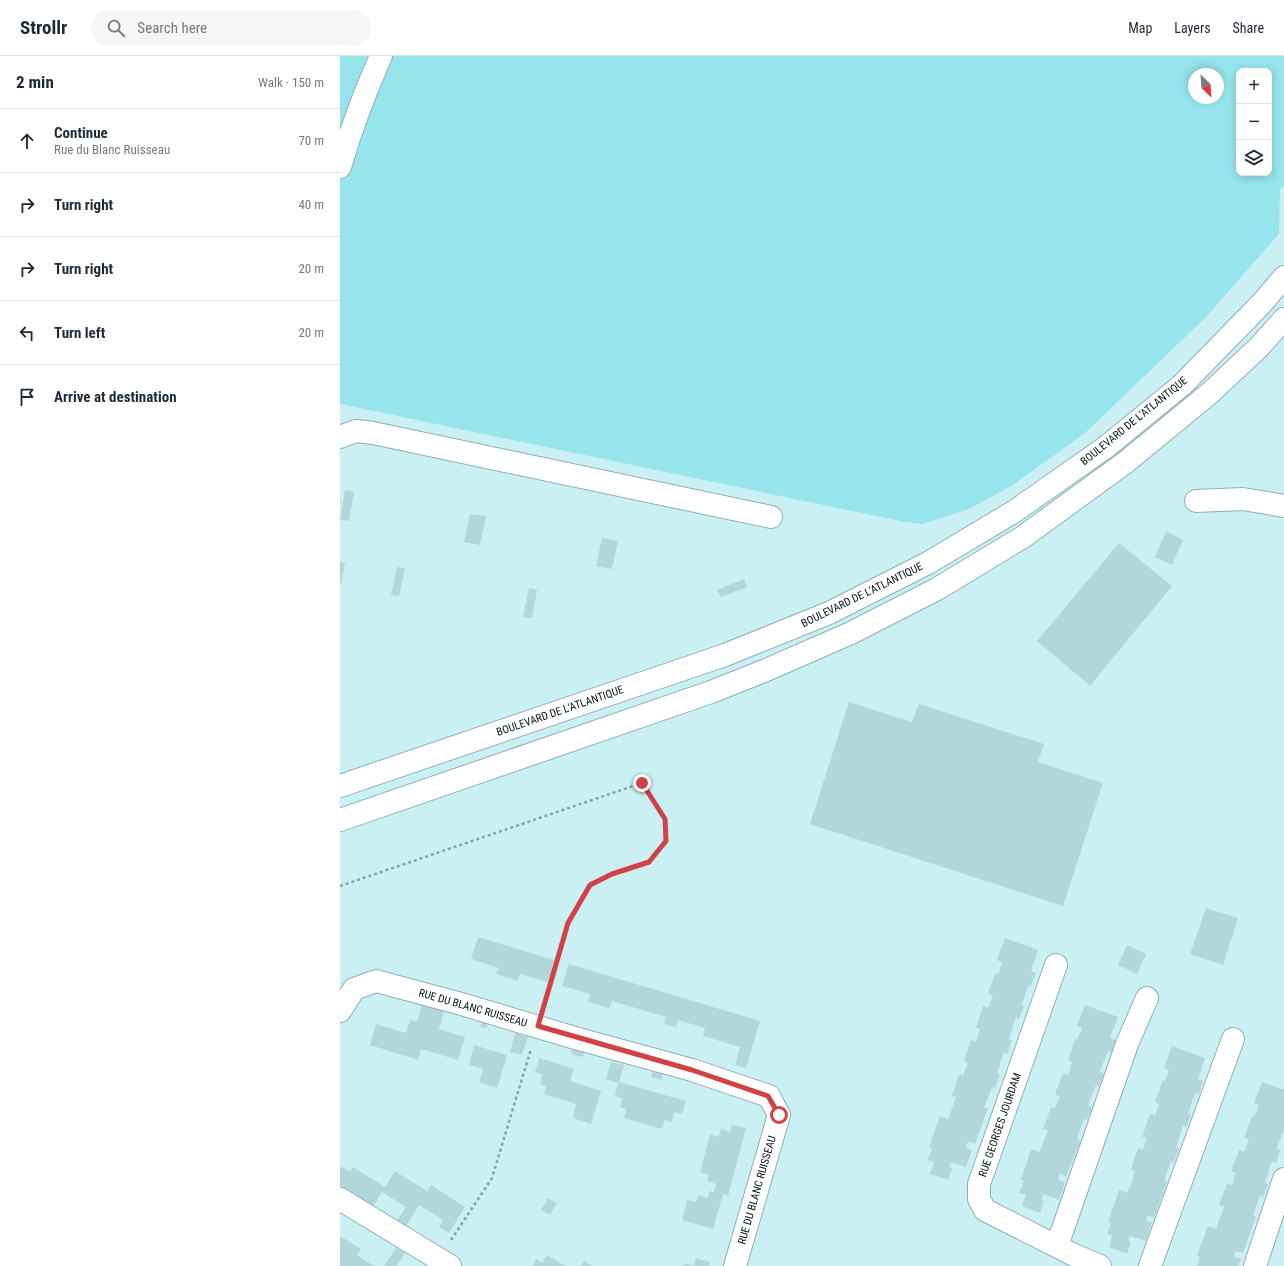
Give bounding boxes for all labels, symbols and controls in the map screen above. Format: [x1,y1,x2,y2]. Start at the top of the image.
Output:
search box [91,10,371,46]
text: Strollr [20,16,67,39]
icon: search [105,17,127,39]
text: Search here [137,19,207,37]
text: Map [1128,20,1152,36]
text: Layers [1174,20,1211,36]
text: Share [1233,20,1264,36]
north arrow [1188,68,1224,104]
map controls [1236,68,1272,176]
button: + [1236,68,1272,104]
text: 2 min [16,72,54,92]
text: Walk · 150 m [258,75,324,90]
button: − [1236,104,1272,140]
text: Continue [54,124,108,142]
icon: ahead [16,130,38,152]
text: 70 m [298,133,324,148]
button: layers [1236,140,1272,176]
text: Rue du Blanc Ruisseau [54,142,170,157]
icon: right [16,194,38,216]
text: Turn right [54,196,113,214]
text: 40 m [298,197,324,212]
icon: right [16,258,38,280]
text: Turn right [54,260,113,278]
text: 20 m [298,261,324,276]
icon: left [16,322,38,344]
text: Turn left [54,324,105,342]
text: 20 m [298,325,324,340]
street label: BOULEVARD DE L'ATLANTIQUE [1078,374,1190,468]
icon: arrive [16,386,38,408]
text: Arrive at destination [54,388,177,406]
street label: BOULEVARD DE L'ATLANTIQUE [799,560,925,630]
street label: BOULEVARD DE L'ATLANTIQUE [495,683,626,739]
route end [633,774,651,792]
street label: RUE DU BLANC RUISSEAU [417,986,529,1030]
street label: RUE GEORGES JOURDAM [976,1071,1024,1179]
route start [770,1106,788,1124]
street label: RUE DU BLANC RUISSEAU [735,1134,779,1246]

